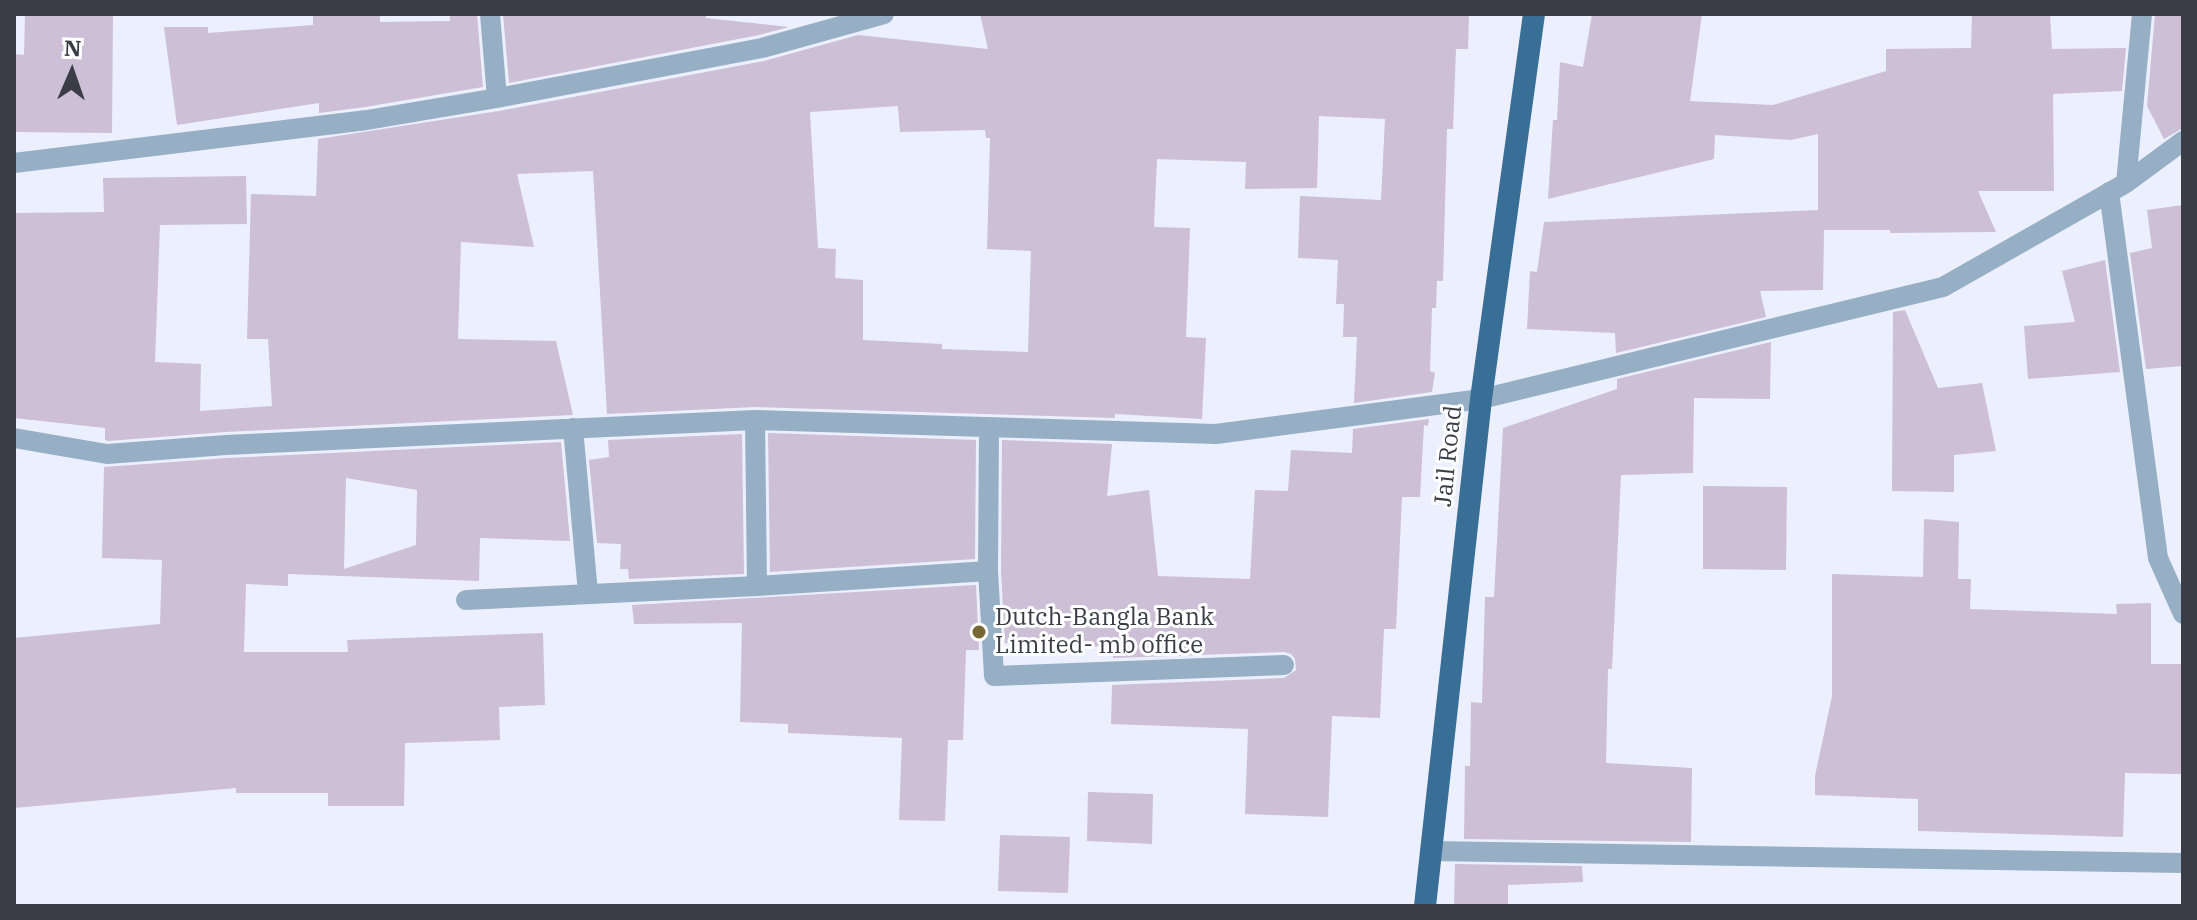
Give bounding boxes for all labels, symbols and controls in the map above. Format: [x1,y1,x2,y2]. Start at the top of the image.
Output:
north arrow [32,32,112,112]
text: N [64,33,82,62]
street label: Jail Road [1429,404,1469,508]
place label: Dutch-Bangla Bank Limited- mb office [995,604,1214,660]
marker: Dutch-Bangla Bank Limited- mb office [970,623,988,641]

